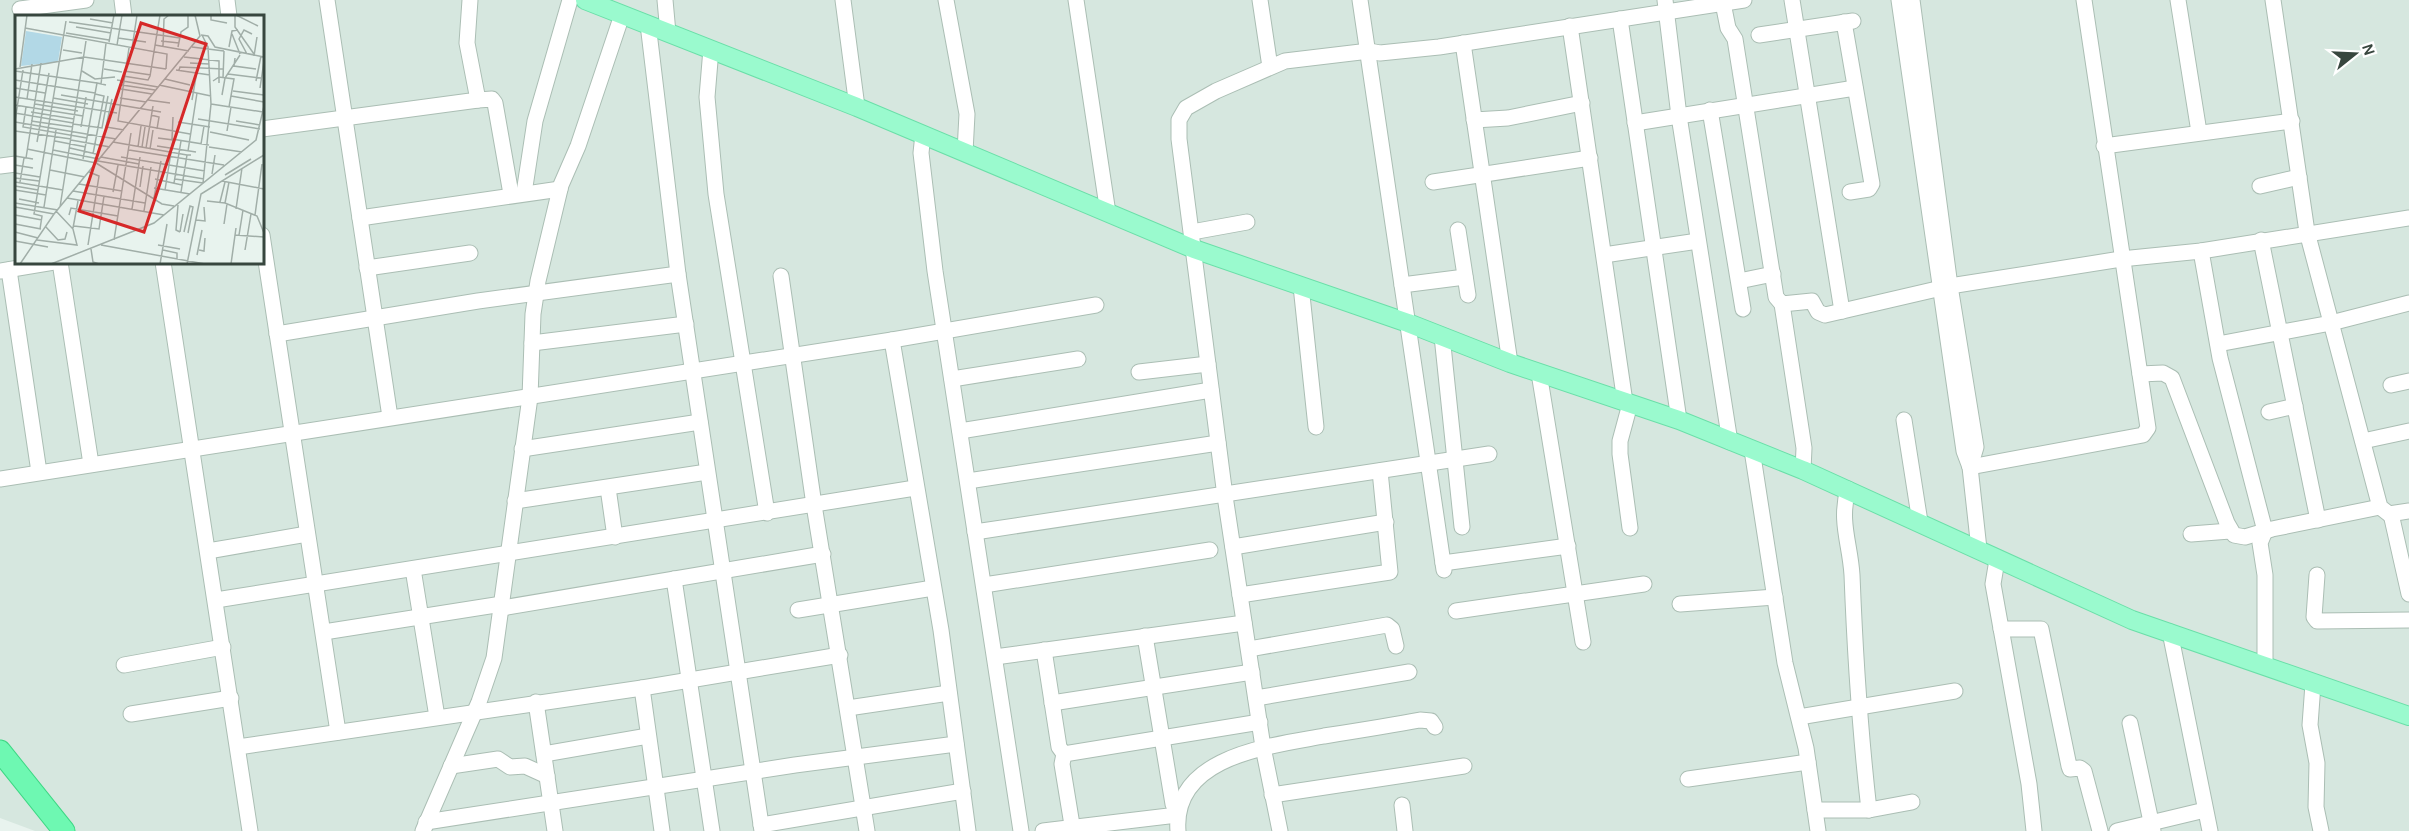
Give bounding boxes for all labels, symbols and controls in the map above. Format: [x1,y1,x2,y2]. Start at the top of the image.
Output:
inset map [15,15,264,264]
north arrow [2325,24,2385,84]
text: N [2358,41,2380,58]

